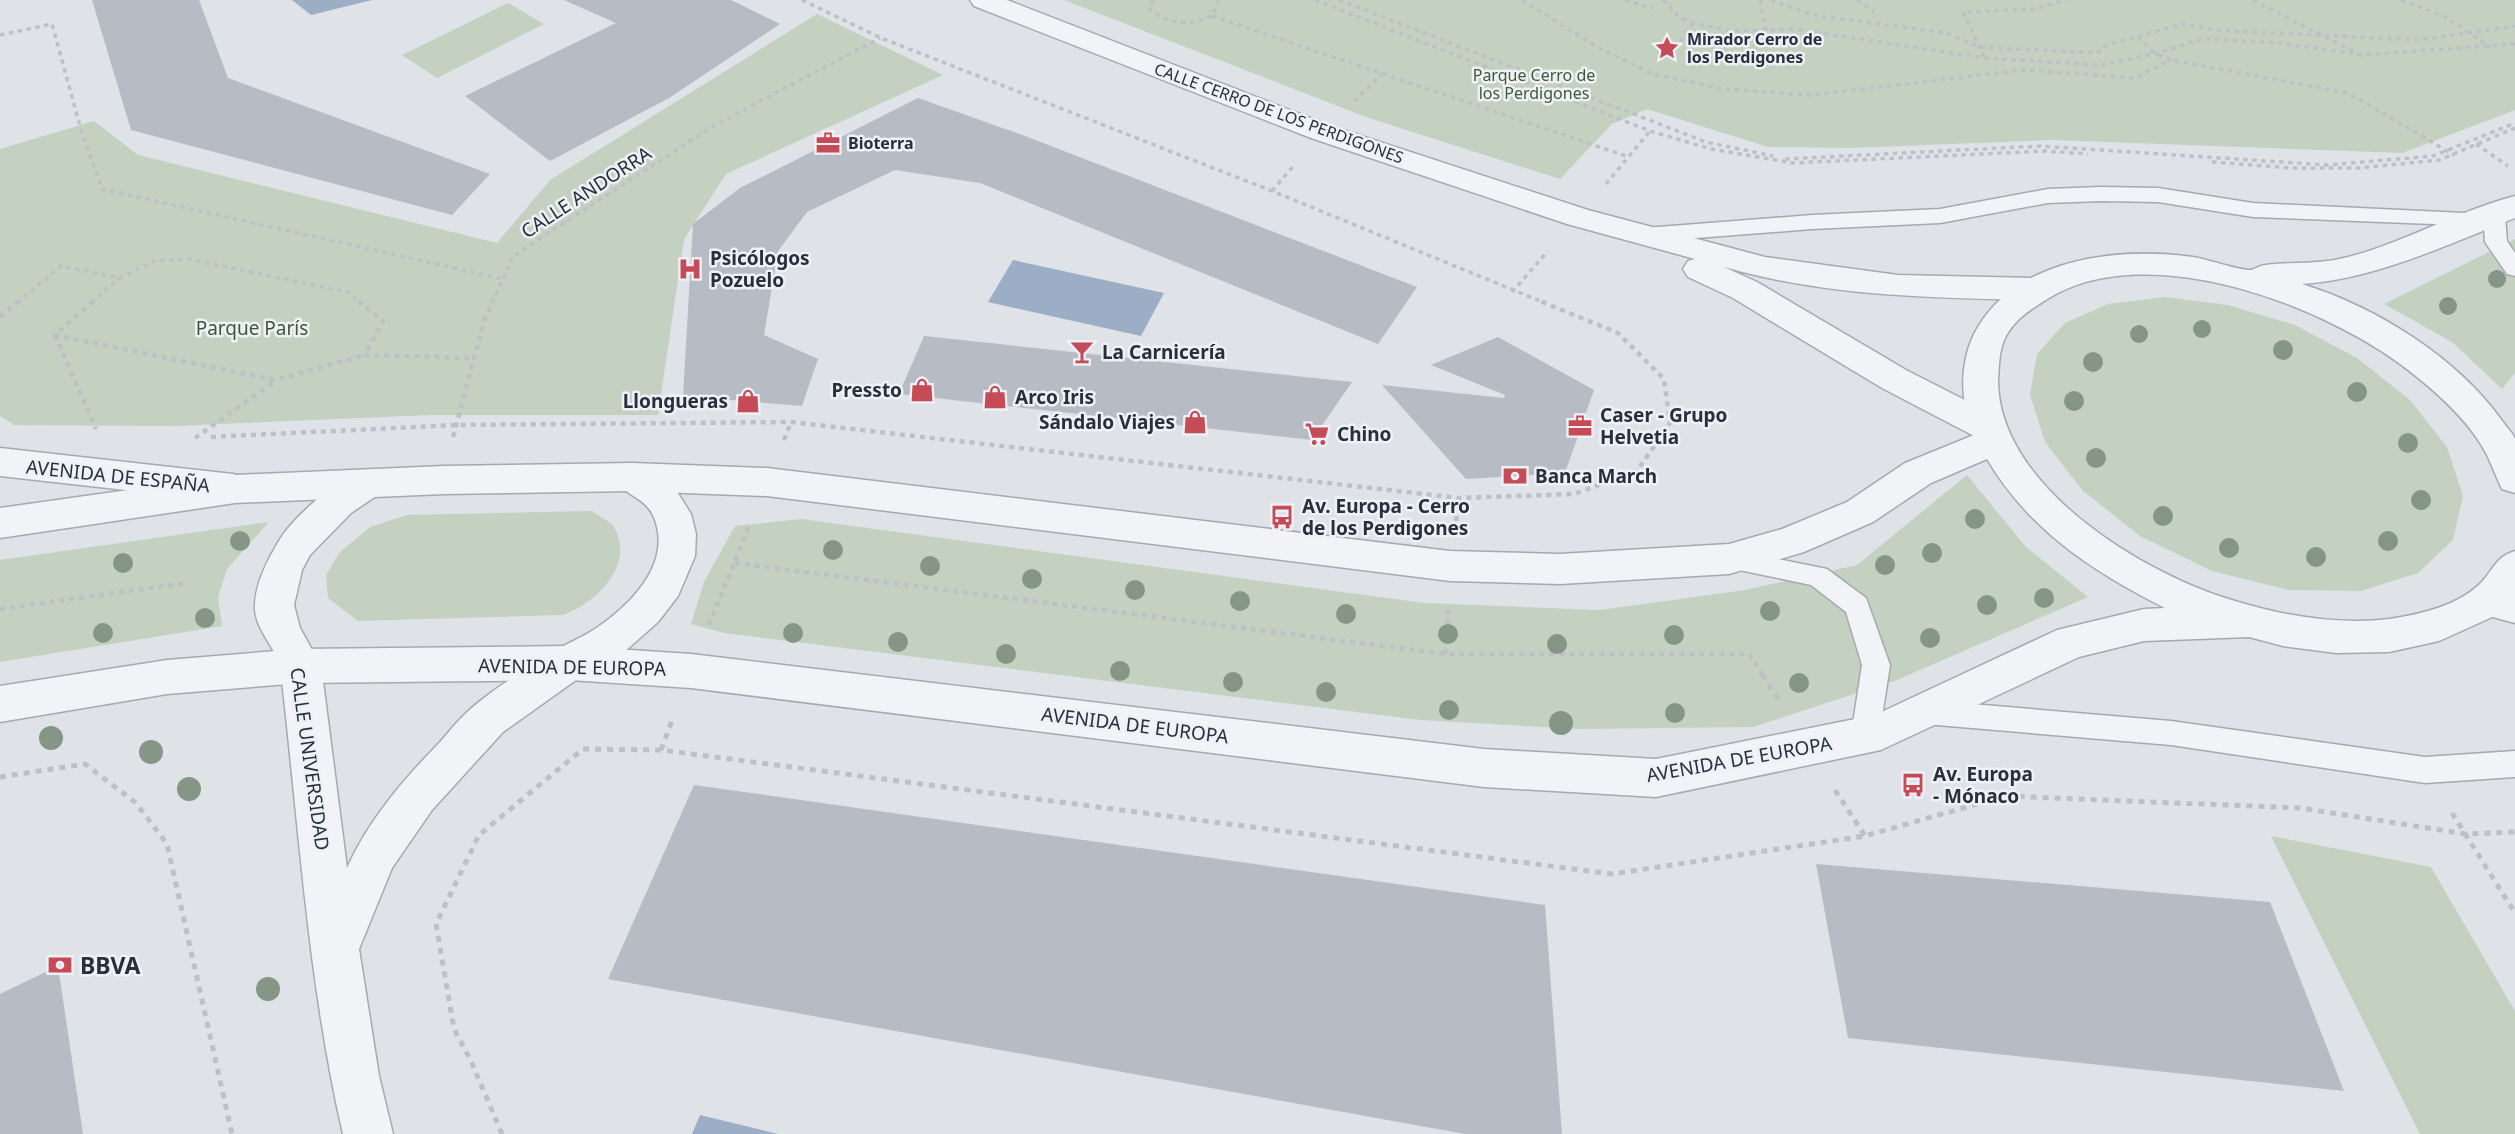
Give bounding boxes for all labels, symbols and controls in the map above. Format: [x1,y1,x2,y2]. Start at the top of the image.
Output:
place label: Mirador Cerro de los Perdigones [1687,28,1822,68]
place icon: Mirador Cerro de los Perdigones [1653,34,1681,62]
street label: CALLE CERRO DE LOS PERDIGONES [1151,58,1407,168]
park label: Parque Cerro de los Perdigones [1473,64,1595,104]
office icon: Bioterra [814,129,842,157]
place label: Bioterra [848,132,914,154]
street label: CALLE ANDORRA [516,140,657,244]
place label: Psicólogos Pozuelo [710,245,810,293]
hospital icon: Psicólogos Pozuelo [676,255,704,283]
park label: Parque París [196,315,308,341]
bar icon: La Carnicería [1068,338,1096,366]
place label: La Carnicería [1102,339,1226,365]
shop icon: Pressto [908,376,936,404]
place label: Pressto [832,377,902,403]
shop icon: Arco Iris [981,383,1009,411]
place label: Arco Iris [1015,384,1094,410]
shop icon: Llongueras [734,387,762,415]
place label: Llongueras [623,388,728,414]
place label: Caser - Grupo Helvetia [1600,402,1727,450]
shop icon: Sándalo Viajes [1181,408,1209,436]
place label: Sándalo Viajes [1039,409,1175,435]
office icon: Caser - Grupo Helvetia [1566,412,1594,440]
supermarket icon: Chino [1303,420,1331,448]
place label: Chino [1337,421,1391,447]
street label: AVENIDA DE ESPAÑA [25,453,212,499]
bank icon: Banca March [1501,462,1529,490]
place label: Banca March [1535,463,1657,489]
place label: Av. Europa - Cerro de los Perdigones [1302,493,1470,541]
bus stop icon: Av. Europa - Cerro de los Perdigones [1268,503,1296,531]
street label: AVENIDA DE EUROPA [478,652,667,682]
street label: CALLE UNIVERSIDAD [284,666,336,852]
street label: AVENIDA DE EUROPA [1040,701,1231,749]
street label: AVENIDA DE EUROPA [1644,730,1835,788]
place label: Av. Europa - Mónaco [1933,761,2033,809]
bus stop icon: Av. Europa - Mónaco [1899,771,1927,799]
place label: BBVA [80,949,141,981]
bank icon: BBVA [46,951,74,979]

